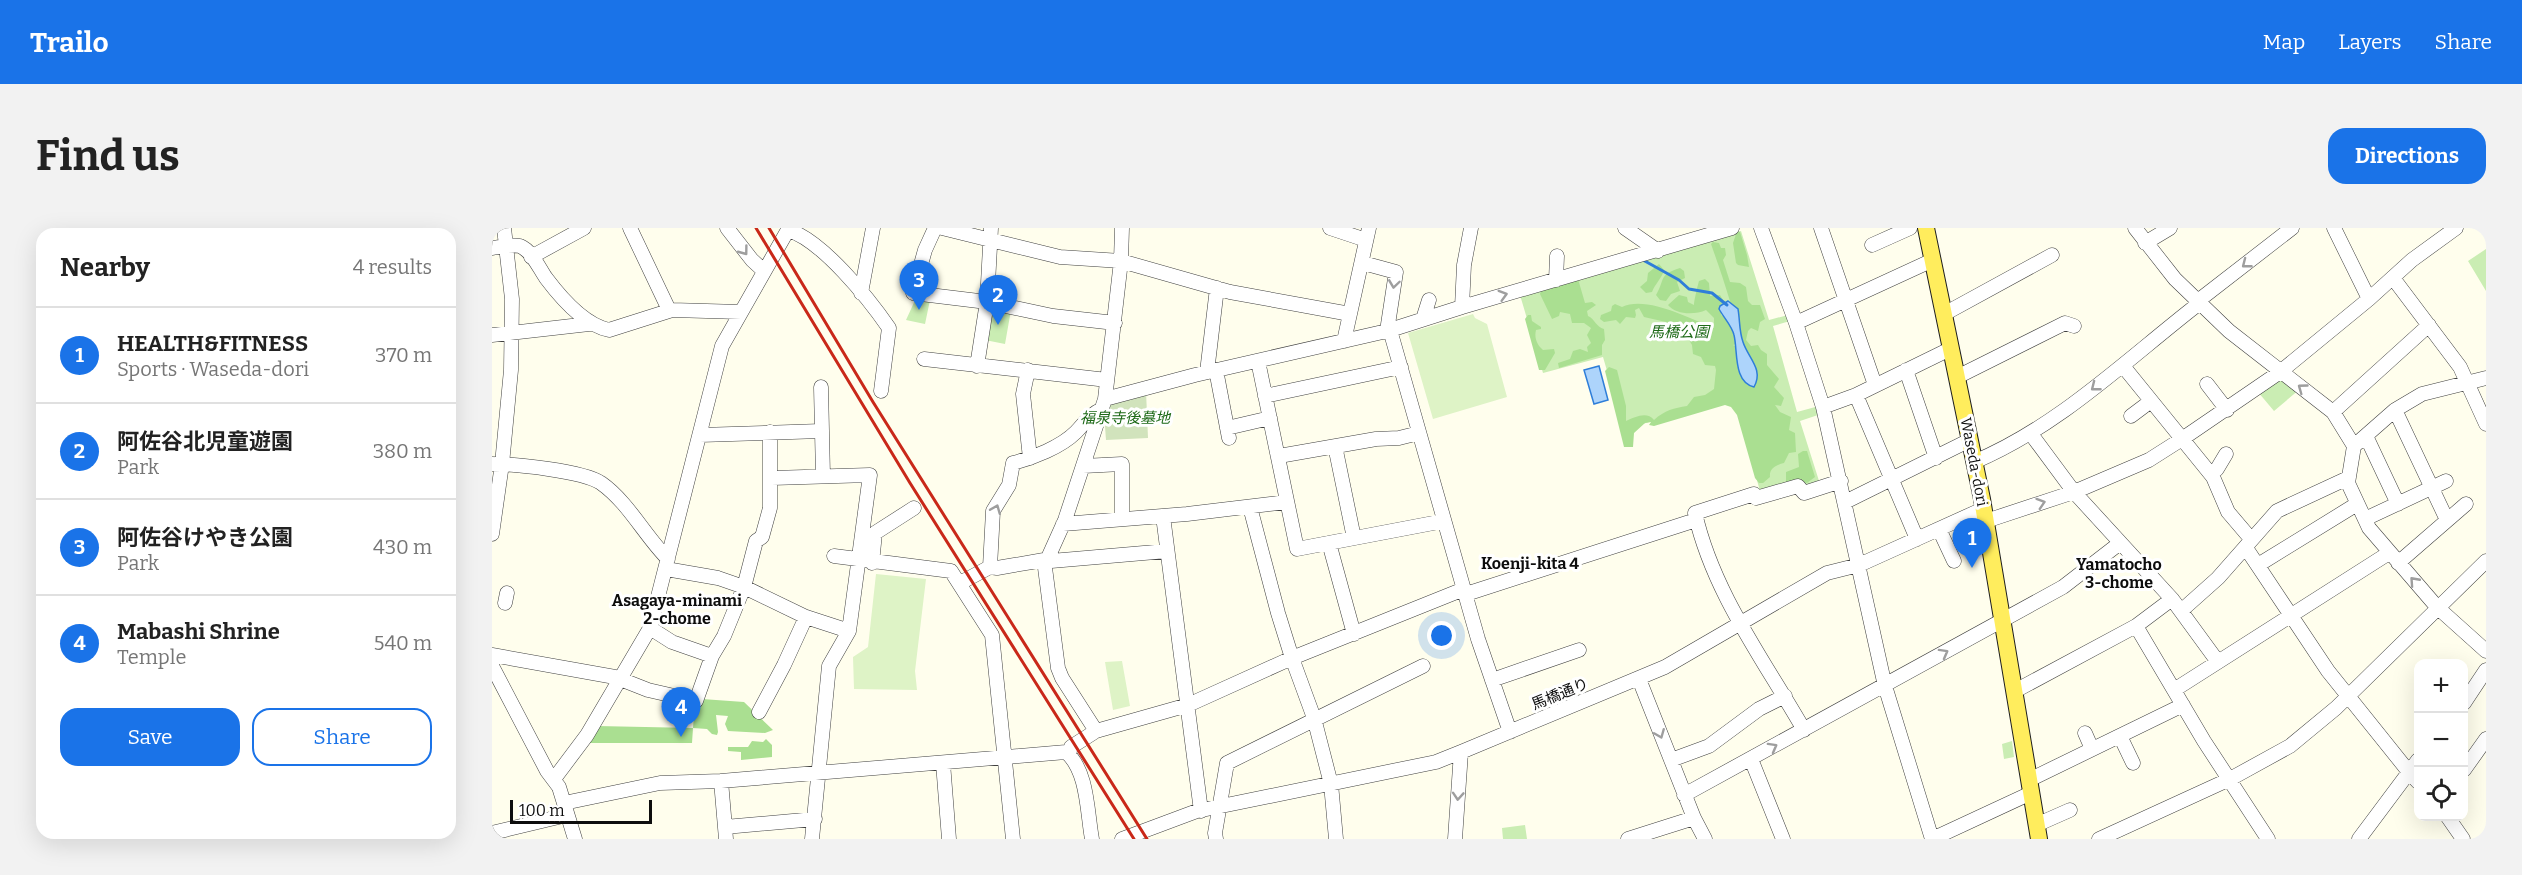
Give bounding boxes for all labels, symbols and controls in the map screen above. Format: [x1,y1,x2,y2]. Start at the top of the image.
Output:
text: Trailo [30,26,109,59]
text: Map [2263,29,2305,55]
text: Layers [2338,29,2402,55]
text: Share [2435,29,2492,55]
button: Directions [2328,128,2486,184]
text: Find us [36,131,180,181]
one-way arrow [737,244,748,255]
text: Nearby [60,252,150,283]
text: 4 results [353,255,432,279]
one-way arrow [2241,256,2252,267]
pin: 3 [900,260,938,310]
pin: 2 [978,276,1018,325]
one-way arrow [1388,279,1401,289]
one-way arrow [1497,290,1508,302]
park label: 馬橋公園 [1649,323,1711,341]
text: HEALTH&FITNESS [117,330,308,357]
text: 1 [75,343,84,367]
text: 370 m [375,343,432,367]
text: Sports · Waseda-dori [117,357,309,381]
one-way arrow [2091,380,2102,391]
one-way arrow [2297,384,2308,395]
park label: 福泉寺後墓地 [1080,409,1172,427]
street label: Waseda-dori [1957,416,1992,508]
text: 阿佐谷北児童遊園 [117,428,293,455]
text: 2 [74,439,85,463]
text: 380 m [373,439,432,463]
text: Park [117,455,159,479]
one-way arrow [2035,497,2046,510]
one-way arrow [989,505,1001,516]
pin: 1 [1952,518,1992,568]
text: 阿佐谷けやき公園 [117,524,293,551]
text: 3 [74,535,85,559]
text: 430 m [373,535,432,559]
text: Park [117,551,159,575]
district label: Koenji-kita 4 [1481,554,1579,573]
district label: Yamatocho 3-chome [2076,555,2162,592]
one-way arrow [2410,577,2421,588]
district label: Asagaya-minami 2-chome [612,591,742,628]
text: Mabashi Shrine [117,618,280,645]
your location [1427,621,1456,650]
text: 4 [73,631,86,655]
text: 540 m [374,631,432,655]
text: Temple [117,645,186,669]
one-way arrow [1937,649,1948,660]
map controls [2414,659,2468,821]
button: + [2414,659,2468,713]
street label: 馬橋通り [1529,674,1591,714]
pin: 4 [662,688,700,737]
button: Save [60,708,240,766]
button: Share [252,708,432,766]
button: − [2414,713,2468,767]
one-way arrow [1653,727,1665,738]
one-way arrow [1767,743,1777,754]
button: locate [2414,767,2468,821]
one-way arrow [1451,791,1464,800]
scale bar [510,797,652,824]
text: 100 m [519,801,564,820]

